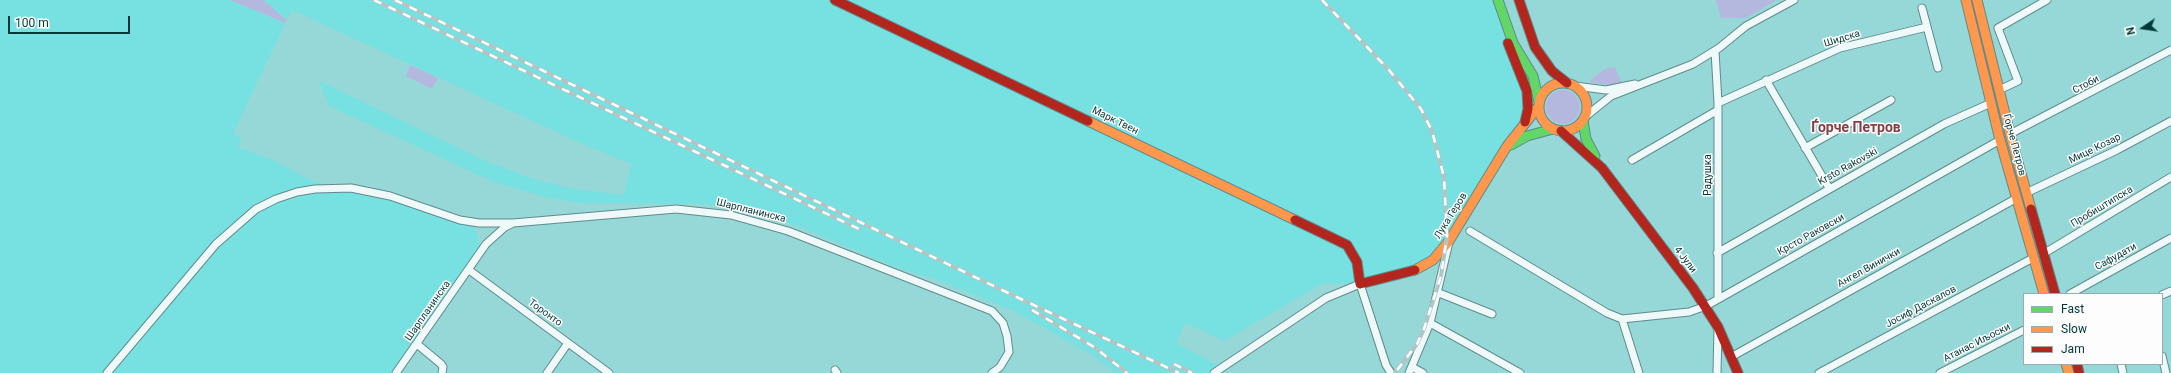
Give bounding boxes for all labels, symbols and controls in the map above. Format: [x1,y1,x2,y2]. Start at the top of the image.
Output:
scale bar [10,8,132,34]
north arrow [2123,8,2163,48]
text: 100 m [15,16,49,30]
text: N [2124,26,2138,36]
street label: Шидска [1822,28,1862,50]
street label: Стоби [2071,73,2101,97]
street label: Марк Твен [1090,105,1140,137]
street label: Ѓорче Петров [2000,113,2028,177]
district label: Ѓорче Петров [1811,120,1901,136]
street label: Мице Козар [2067,131,2123,167]
street label: Krsto Rakovski [1816,146,1880,188]
street label: Радушка [1702,154,1714,196]
street label: Пробиштипска [2069,184,2135,230]
street label: Лука Геров [1432,191,1470,241]
street label: Шарпланинска [715,197,787,225]
street label: Крсто Раковски [1775,212,1847,258]
street label: Сафудати [2093,241,2139,273]
street label: 4 Јули [1671,245,1699,275]
street label: Ангел Винички [1835,246,1903,290]
street label: Шарпланинска [403,279,453,343]
street label: Јосиф Даскалов [1884,283,1958,331]
legend [2023,293,2163,365]
street label: Торонто [526,297,564,329]
text: Fast [2061,302,2084,316]
street label: Aтанас Иљоски [1942,321,2012,365]
text: Slow [2061,322,2087,336]
text: Jam [2061,342,2085,356]

